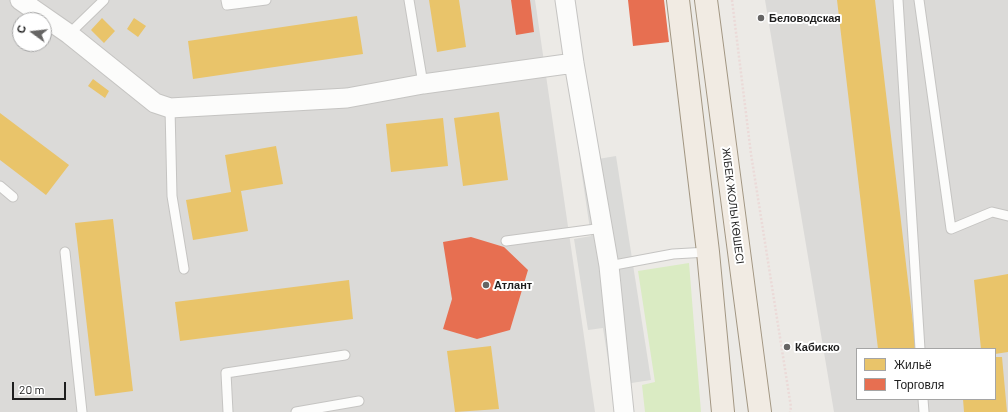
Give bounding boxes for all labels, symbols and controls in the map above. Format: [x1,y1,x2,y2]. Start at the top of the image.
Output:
place label: Беловодская [769,11,841,25]
north arrow [12,12,52,52]
marker: Беловодская [756,13,766,23]
text: С [14,24,28,35]
street label: ЖІБЕК ЖОЛЫ КӨШЕСІ [719,147,747,265]
place label: Атлант [494,278,532,292]
marker: Атлант [481,280,491,290]
place label: Кабиско [795,340,840,354]
marker: Кабиско [782,342,792,352]
legend [856,348,996,400]
text: Жильё [894,357,932,371]
scale bar [14,374,68,400]
text: Торговля [894,377,944,391]
text: 20 m [19,382,45,396]

